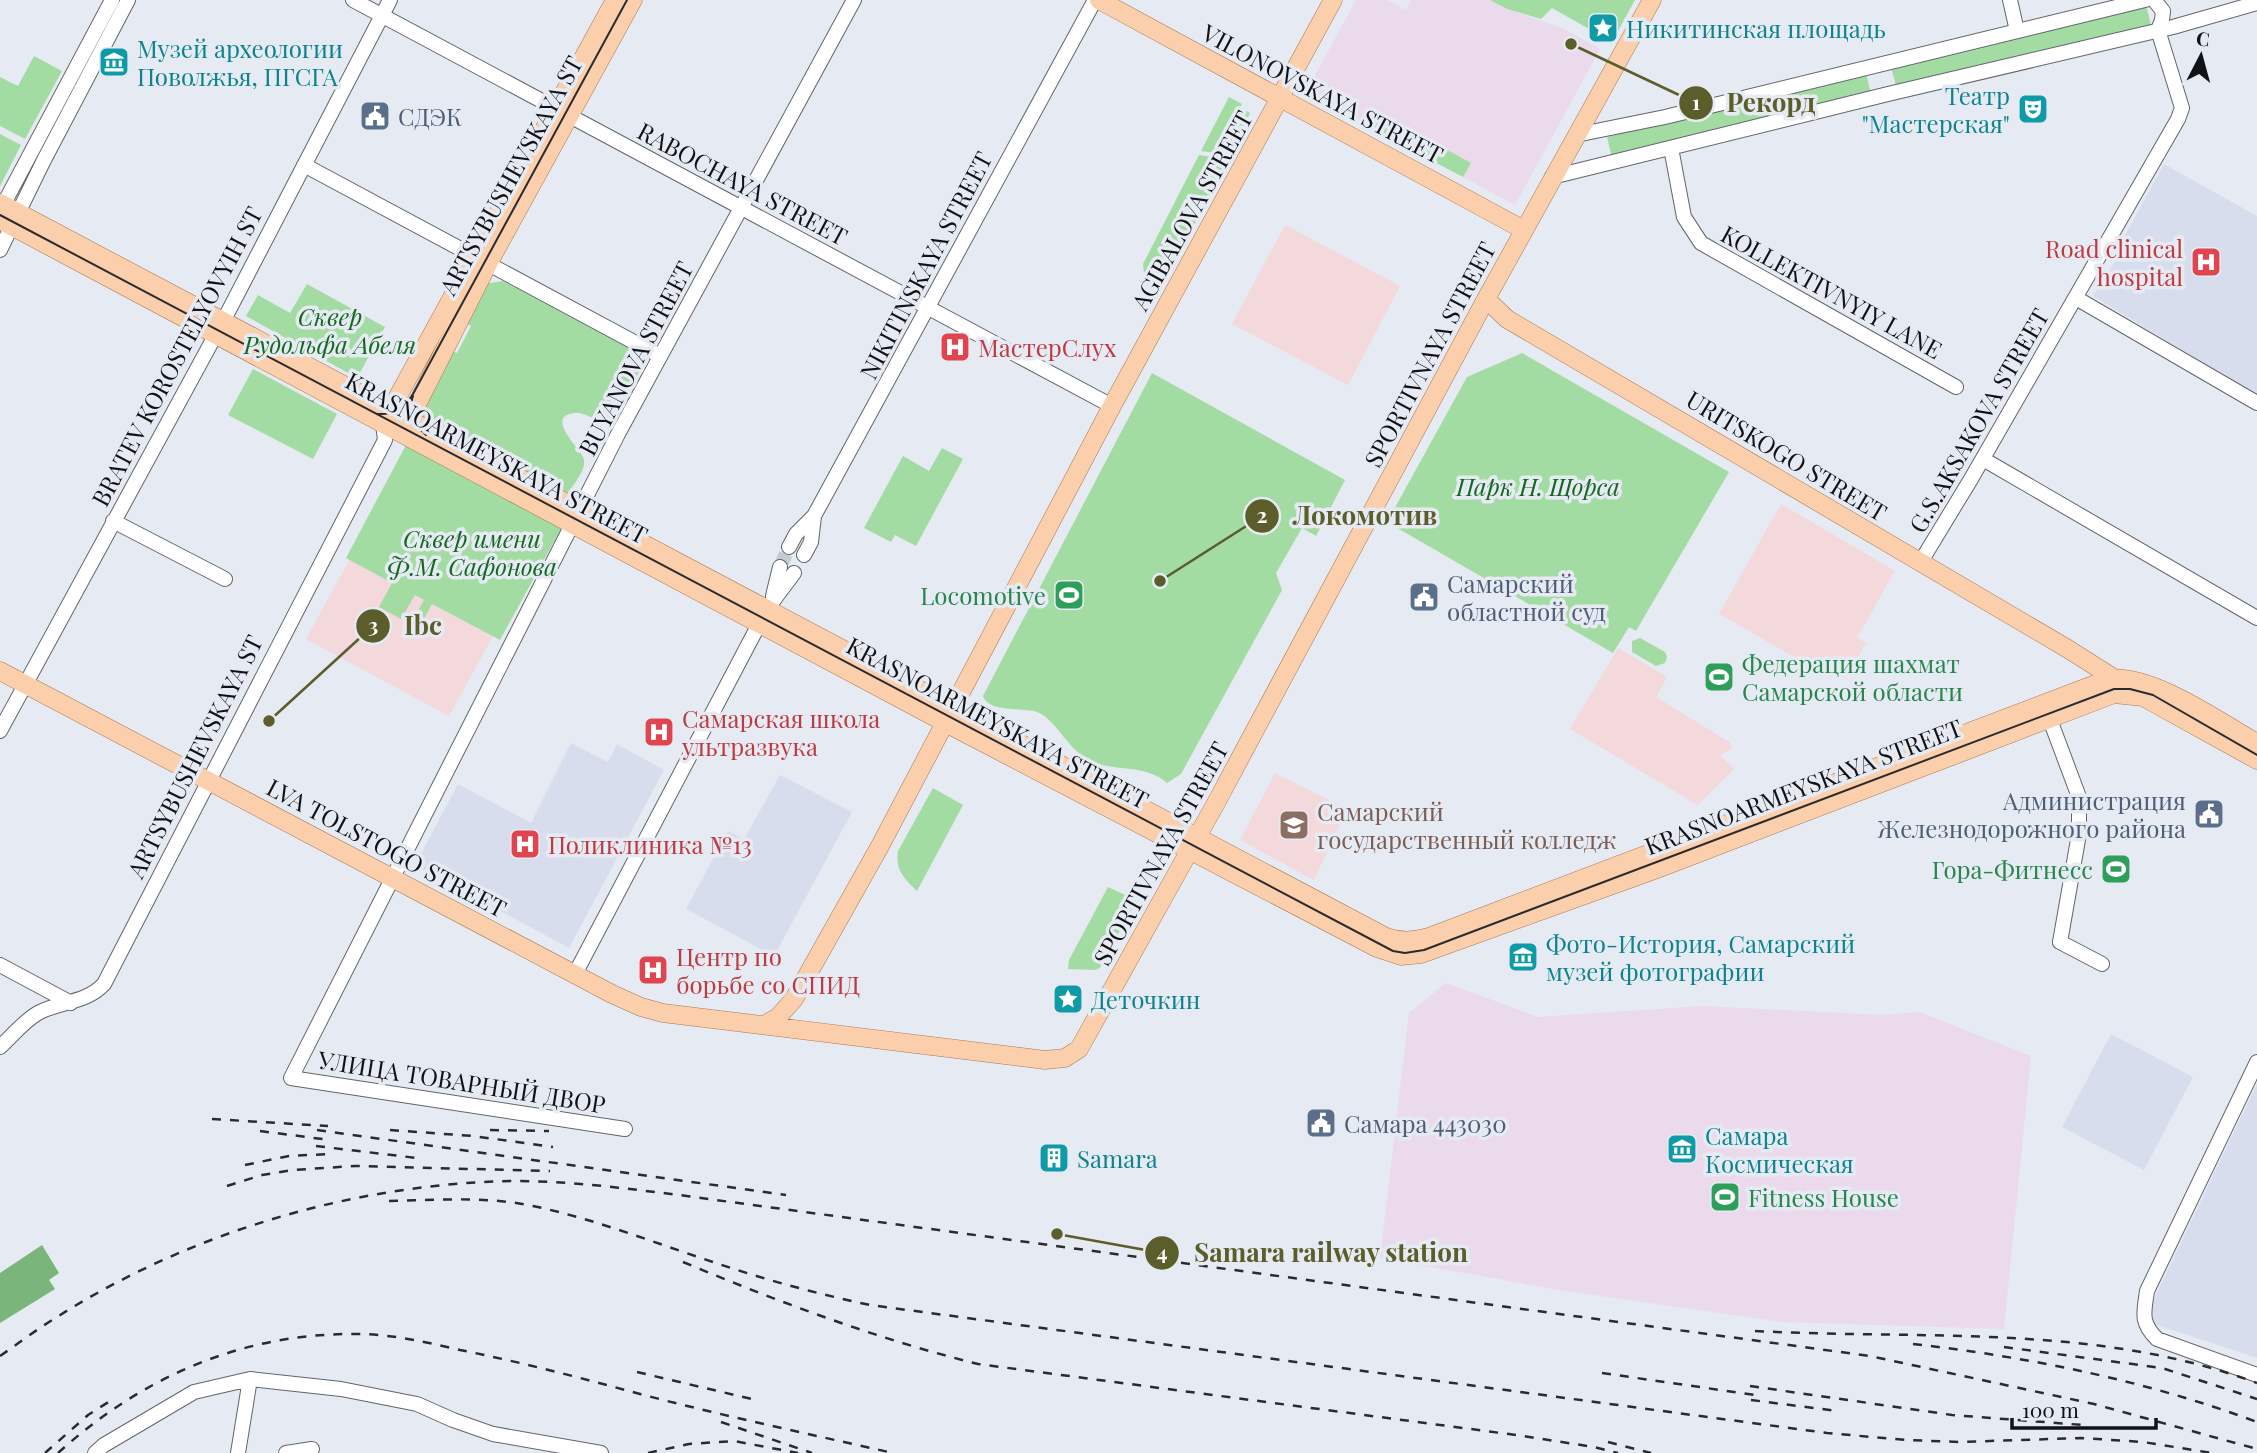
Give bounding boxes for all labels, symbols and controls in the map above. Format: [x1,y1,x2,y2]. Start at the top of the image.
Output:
place icon: Никитинская площадь [1586,11,1620,45]
place label: Никитинская площадь [1626,12,1886,44]
street label: VILONOVSKAYA STREET [1196,15,1449,170]
north arrow [2166,21,2236,91]
text: С [2195,24,2211,52]
place label: Музей археологии Поволжья, ПГСГА [137,32,343,92]
museum icon: Музей археологии Поволжья, ПГСГА [97,45,131,79]
street label: ARTSYBUSHEVSKAYA ST [430,50,589,301]
place label: Театр "Мастерская" [1862,79,2010,139]
callout: Рекорд [1678,80,1830,127]
text: Рекорд [1727,84,1815,119]
text: 1 [1692,87,1700,115]
theatre icon: Театр "Мастерская" [2016,92,2050,126]
public building icon: СДЭК [358,99,392,133]
place label: СДЭК [398,100,462,132]
street label: AGIBALOVA STREET [1122,105,1259,316]
street label: RABOCHAYA STREET [633,114,854,252]
street label: NIKITINSKAYA STREET [851,146,999,384]
street label: BRATEV KOROSTELYOVYIH ST [83,201,269,511]
street label: KOLLEKTIVNYIY LANE [1716,217,1948,365]
place label: Road clinical hospital [2045,232,2183,292]
street label: SPORTIVNAYA STREET [1356,236,1502,472]
hospital icon: Road clinical hospital [2189,245,2223,279]
street label: BUYANOVA STREET [570,255,700,461]
park label: Сквер Рудольфа Абеля [243,300,416,360]
street label: G.S.AKSAKOVA STREET [1901,302,2055,538]
hospital icon: МастерСлух [938,330,972,364]
place label: МастерСлух [978,331,1117,363]
street label: KRASNOARMEYSKAYA STREET [340,364,654,550]
street label: URITSKOGO STREET [1681,382,1893,528]
park label: Парк Н. Щорса [1455,470,1620,502]
callout: Локомотив [1244,493,1451,540]
text: Локомотив [1292,497,1437,532]
text: 2 [1257,500,1268,528]
park label: Cквер имени Ф.М. Сафонова [387,522,557,582]
place label: Самарский областной суд [1447,567,1606,627]
sports icon: Locomotive [1052,578,1086,612]
place label: Locomotive [920,579,1046,611]
public building icon: Самарский областной суд [1407,580,1441,614]
callout: Ibc [355,602,456,649]
text: Ibc [404,607,442,642]
text: 3 [368,610,378,638]
street label: ARTSYBUSHEVSKAYA ST [118,629,269,884]
street label: KRASNOARMEYSKAYA STREET [841,629,1155,815]
place label: Федерация шахмат Самарской области [1742,647,1963,707]
sports icon: Федерация шахмат Самарской области [1702,660,1736,694]
place label: Самарская школа ультразвука [681,702,880,762]
street label: KRASNOARMEYSKAYA STREET [1640,711,1966,861]
hospital icon: Самарская школа ультразвука [642,715,676,749]
street label: SPORTIVNAYA STREET [1085,736,1235,970]
street label: LVA TOLSTOGO STREET [262,770,512,924]
place label: Администрация Железнодорожного района [1877,784,2186,844]
place label: Самарский государственный колледж [1317,795,1617,855]
public building icon: Администрация Железнодорожного района [2192,797,2226,831]
school or university icon: Самарский государственный колледж [1277,808,1311,842]
hospital icon: Поликлиника №13 [508,827,542,861]
place label: Поликлиника №13 [548,828,752,860]
sports icon: Гора-Фитнесс [2099,852,2133,886]
place label: Гора-Фитнесс [1932,853,2093,885]
place label: Фото-История, Самарский музей фотографии [1546,927,1855,987]
place label: Центр по борьбе со СПИД [676,940,860,1000]
museum icon: Фото-История, Самарский музей фотографии [1506,940,1540,974]
hospital icon: Центр по борьбе со СПИД [636,953,670,987]
place icon: Деточкин [1051,982,1085,1016]
place label: Деточкин [1091,983,1200,1015]
street label: УЛИЦА ТОВАРНЫЙ ДВОР [315,1042,608,1120]
public building icon: Самара 443030 [1304,1106,1338,1140]
place label: Самара 443030 [1344,1107,1507,1139]
place label: Самара Космическая [1705,1119,1854,1179]
museum icon: Самара Космическая [1665,1132,1699,1166]
building icon: Samara [1037,1141,1071,1175]
place label: Samara [1077,1142,1158,1174]
sports icon: Fitness House [1708,1180,1742,1214]
place label: Fitness House [1748,1181,1899,1213]
callout: Samara railway station [1145,1229,1483,1276]
text: Samara railway station [1194,1234,1468,1269]
text: 4 [1156,1237,1168,1265]
scale bar [2012,1386,2156,1430]
text: 100 m [2022,1395,2079,1423]

